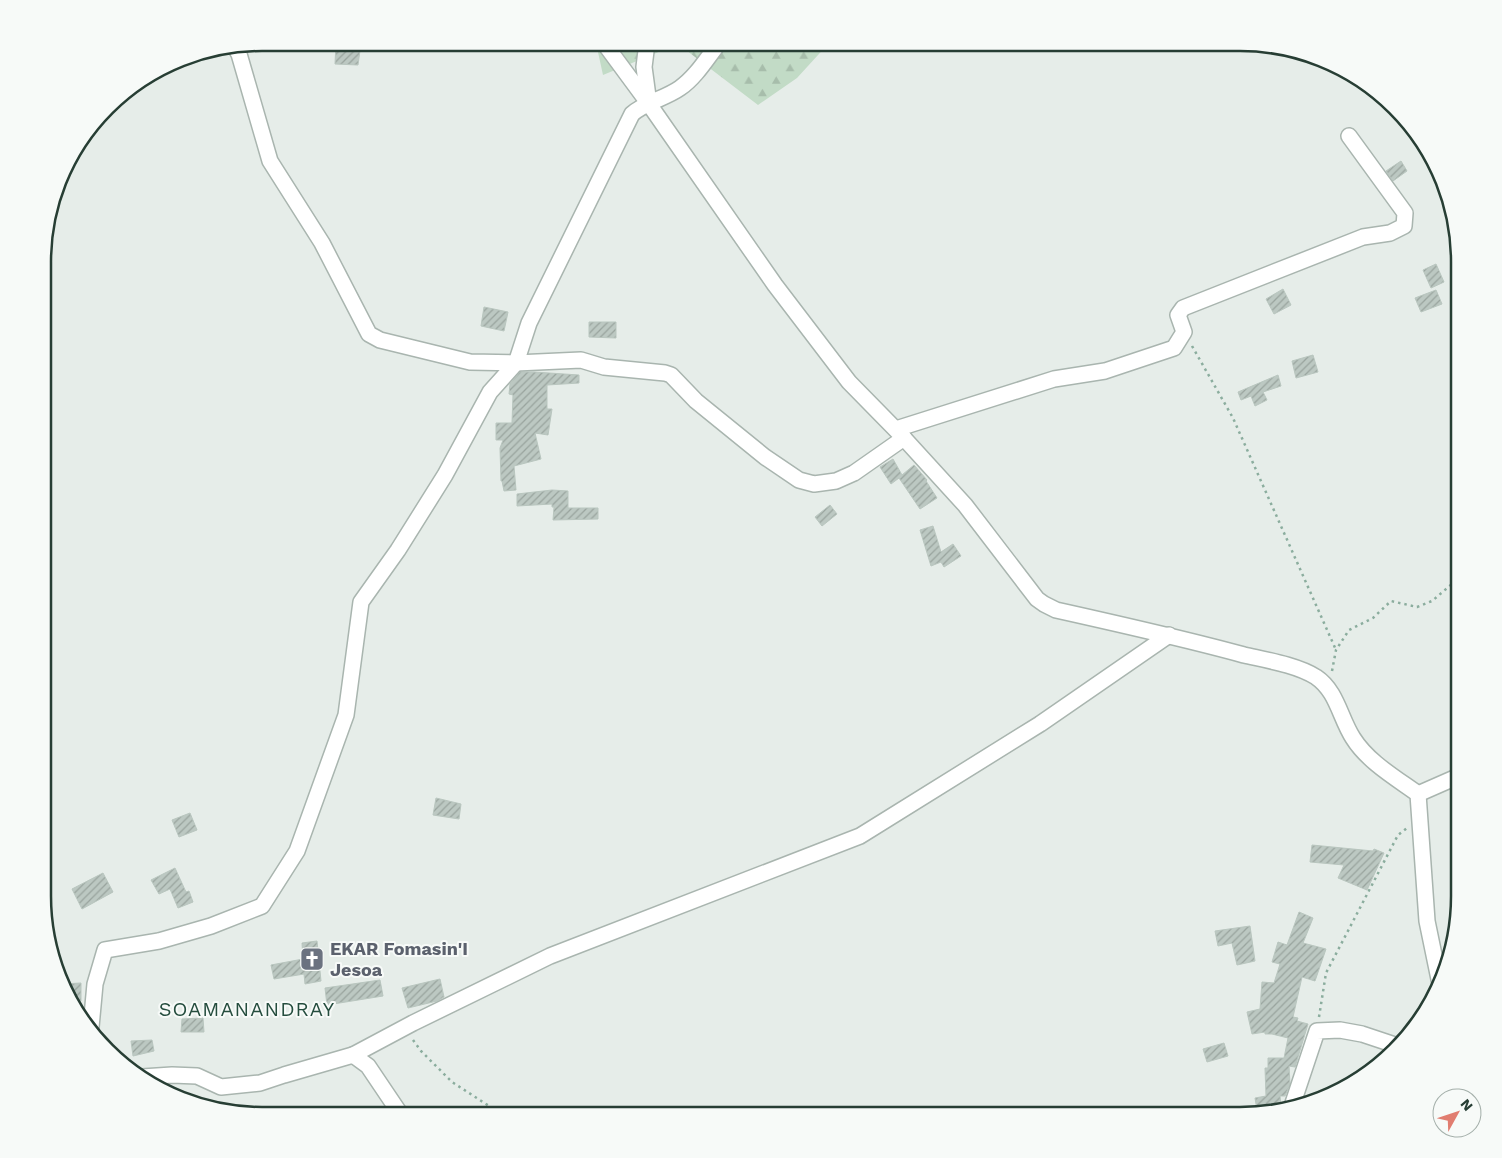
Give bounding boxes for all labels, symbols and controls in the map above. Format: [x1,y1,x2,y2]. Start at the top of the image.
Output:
place label: EKAR Fomasin'I Jesoa [330,938,468,980]
church icon: EKAR Fomasin'I Jesoa [299,946,325,972]
district label: SOAMANANDRAY [159,997,335,1021]
north arrow [1432,1088,1482,1138]
text: N [1457,1096,1476,1114]

